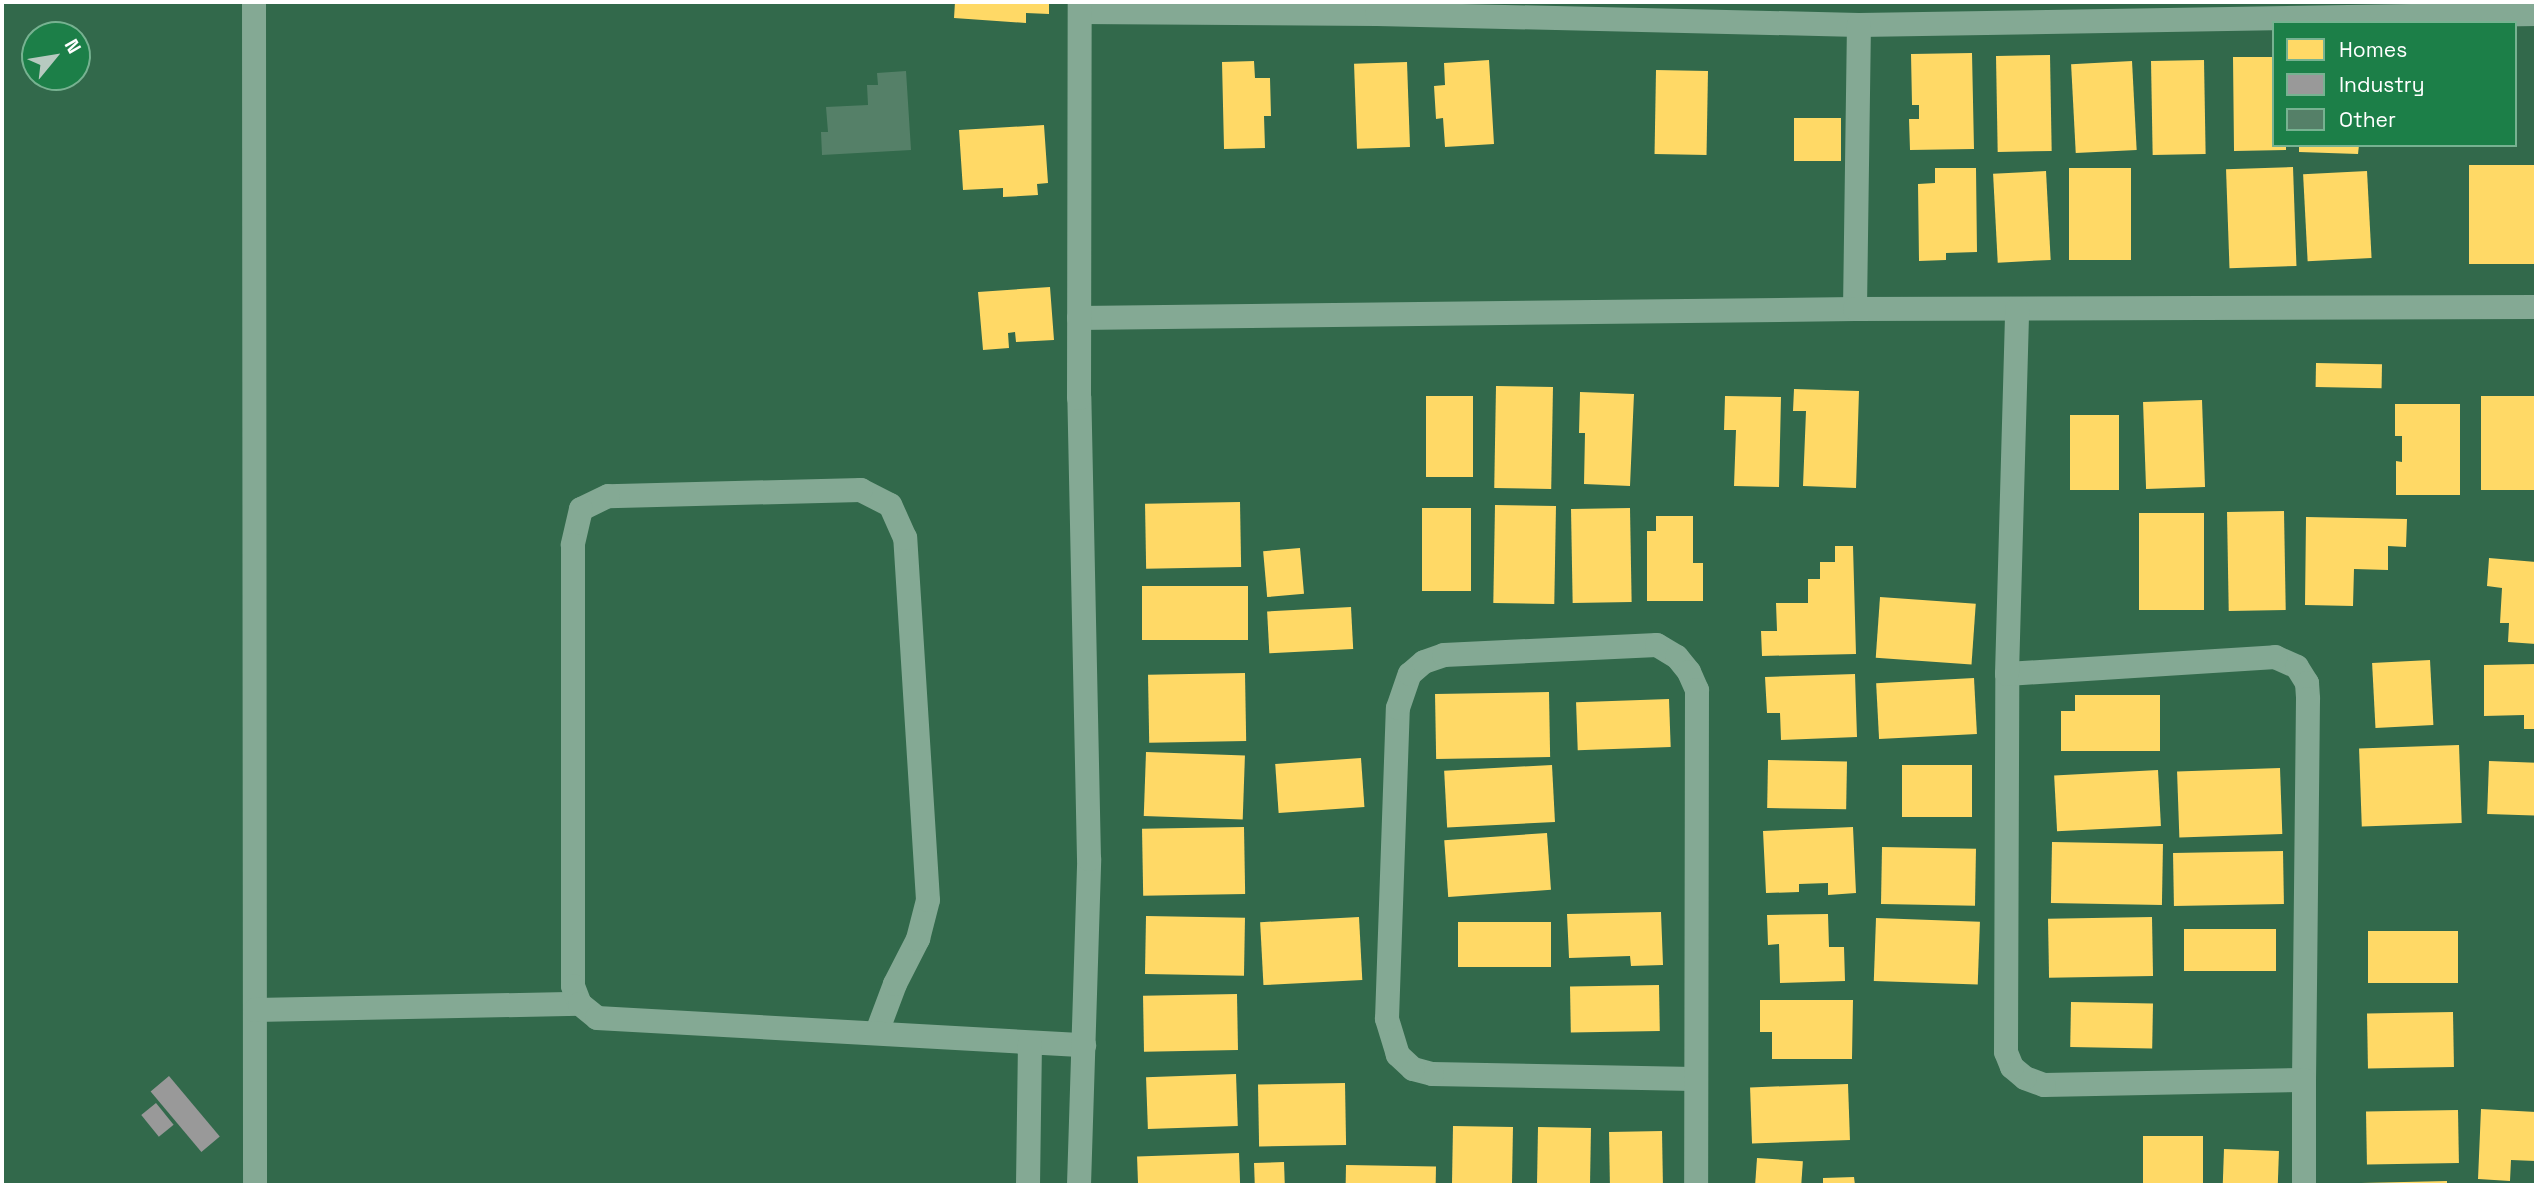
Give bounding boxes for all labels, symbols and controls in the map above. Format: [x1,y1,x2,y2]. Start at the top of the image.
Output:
north arrow [21,21,91,91]
legend [2272,21,2517,147]
text: N [59,34,87,58]
text: Homes [2339,36,2407,63]
text: Industry [2339,71,2425,98]
text: Other [2339,106,2396,133]

